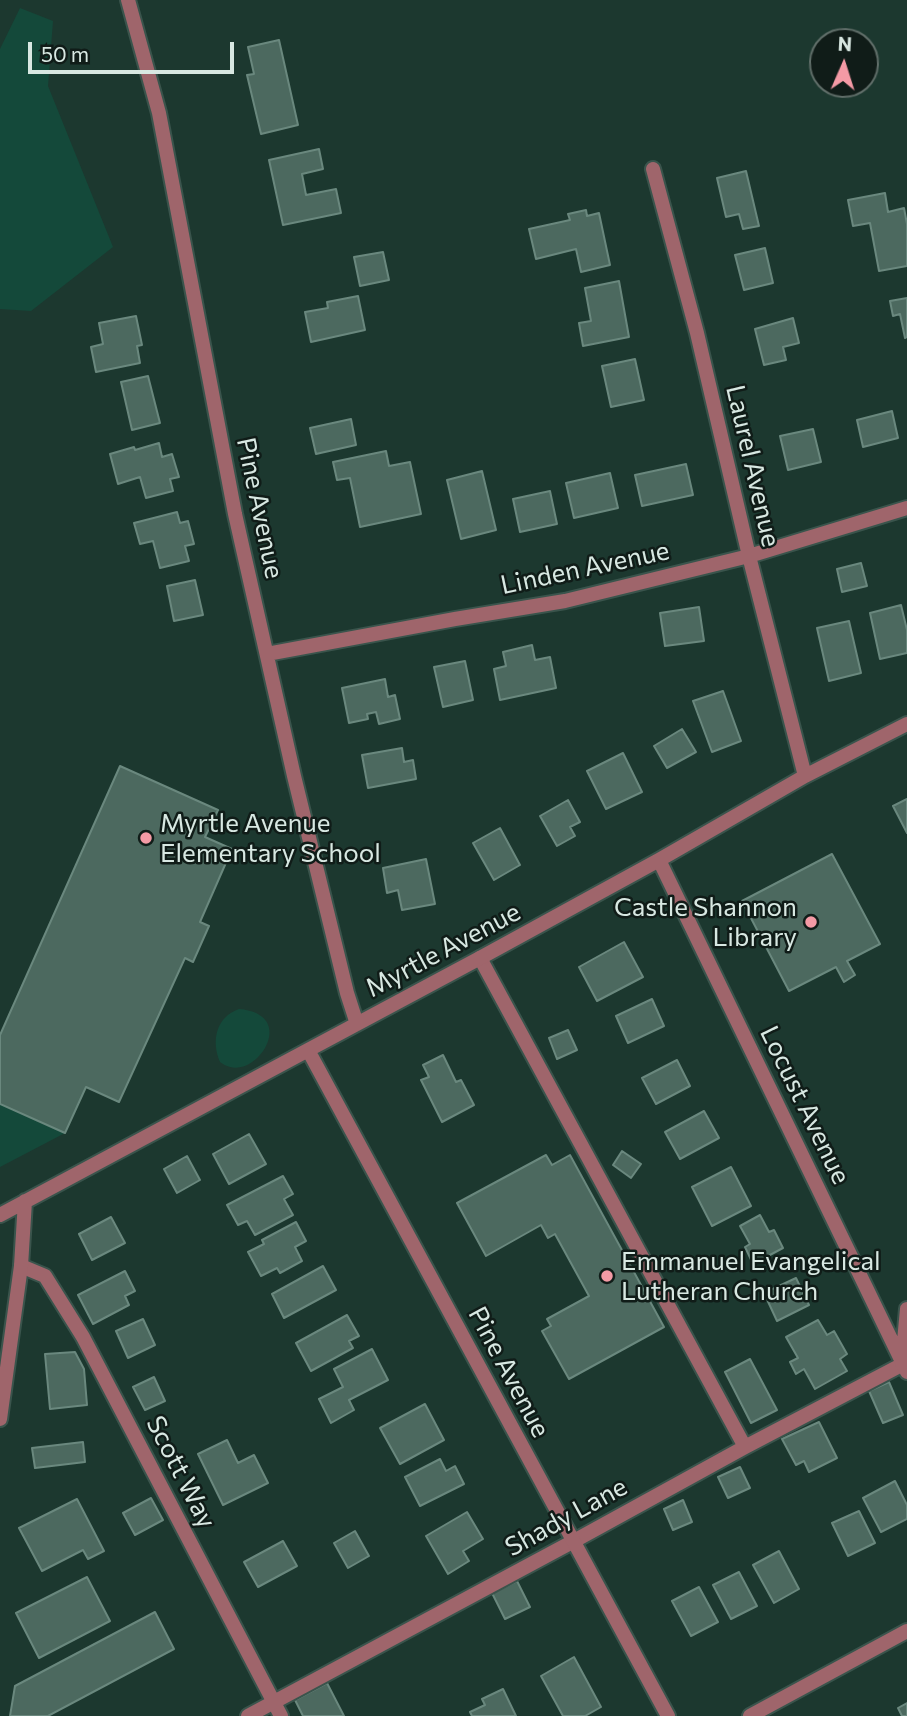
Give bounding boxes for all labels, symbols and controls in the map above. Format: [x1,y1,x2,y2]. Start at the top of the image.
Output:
scale bar [32,28,238,72]
north arrow [809,28,879,98]
text: N [837,32,853,55]
text: 50 m [41,41,89,66]
street label: Laurel Avenue [719,382,787,550]
street label: Pine Avenue [230,435,290,581]
street label: Linden Avenue [498,535,672,601]
place label: Myrtle Avenue Elementary School [160,807,381,868]
marker: Myrtle Avenue Elementary School [138,830,154,846]
place label: Castle Shannon Library [614,891,797,953]
street label: Myrtle Avenue [360,896,526,1004]
marker: Castle Shannon Library [803,914,819,930]
street label: Locust Avenue [753,1021,857,1189]
place label: Emmanuel Evangelical Lutheran Church [621,1245,881,1306]
marker: Emmanuel Evangelical Lutheran Church [599,1268,615,1284]
street label: Pine Avenue [462,1301,556,1443]
street label: Scott Way [139,1411,223,1533]
street label: Shady Lane [500,1471,632,1563]

